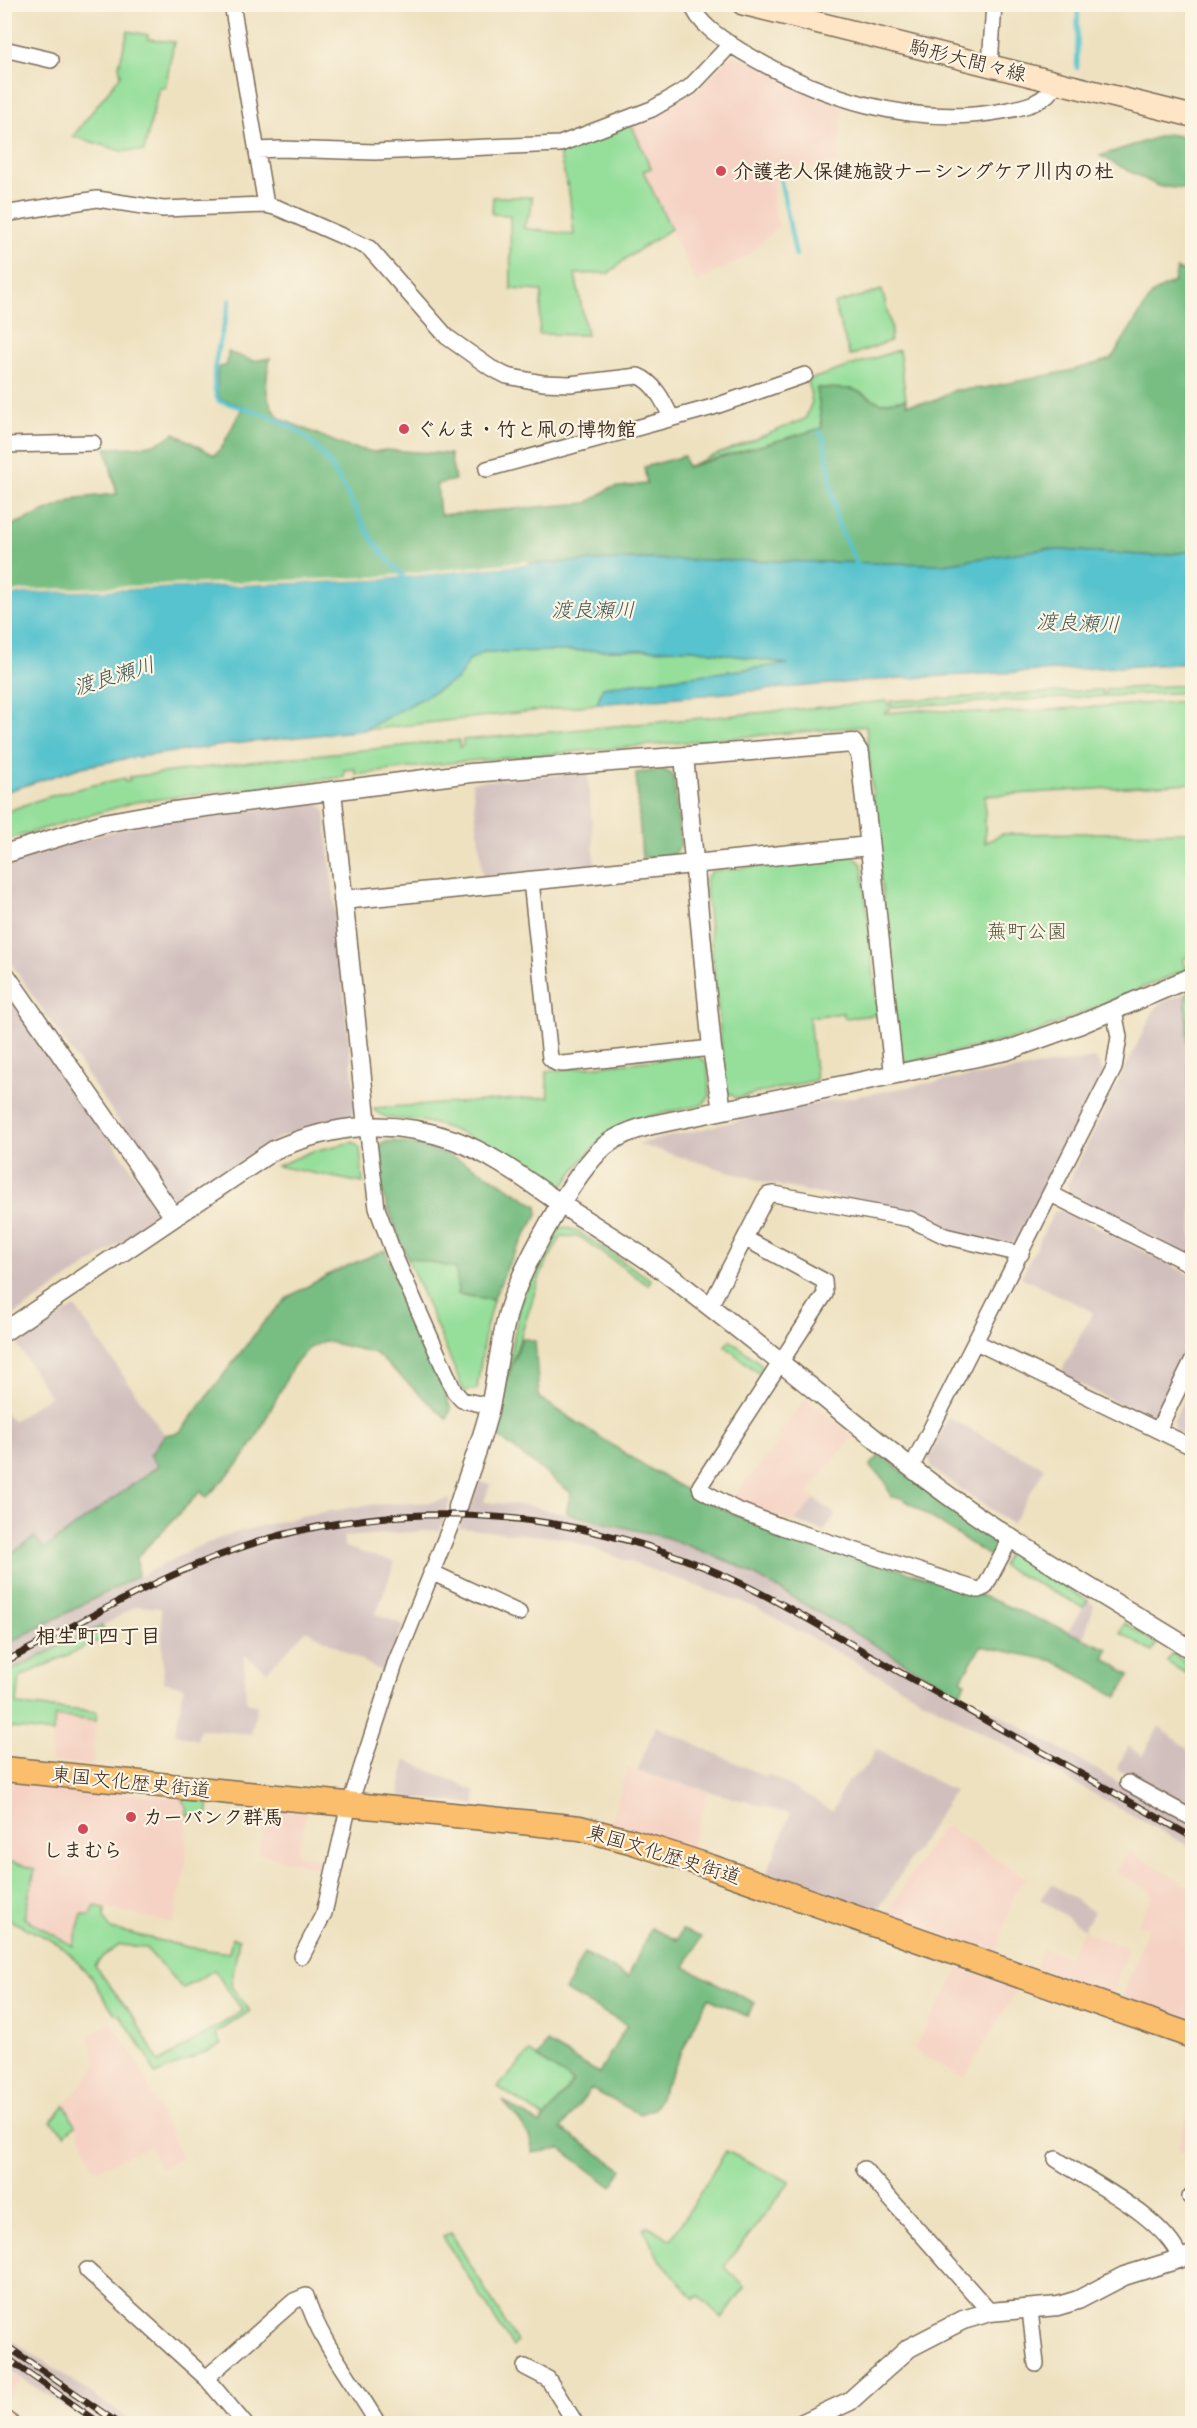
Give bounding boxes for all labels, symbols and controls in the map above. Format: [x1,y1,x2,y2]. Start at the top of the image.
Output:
street label: 駒形大間々線 [906,30,1030,88]
place label: 介護老人保健施設ナーシングケア川内の杜 [733,155,1113,185]
marker: 介護老人保健施設ナーシングケア川内の杜 [714,164,728,178]
place label: ぐんま・竹と凧の博物館 [416,413,636,443]
marker: ぐんま・竹と凧の博物館 [397,422,411,436]
water label: 渡良瀬川 [551,592,635,624]
water label: 渡良瀬川 [1036,604,1121,638]
water label: 渡良瀬川 [69,647,158,702]
park label: 蕪町公園 [987,915,1067,945]
district label: 相生町四丁目 [35,1618,161,1650]
street label: 東国文化歴史街道 [50,1758,212,1804]
place label: カーバンク群馬 [143,1801,283,1831]
marker: カーバンク群馬 [124,1810,138,1824]
street label: 東国文化歴史街道 [583,1815,745,1891]
marker: しまむら [76,1822,90,1836]
place label: しまむら [43,1834,123,1864]

